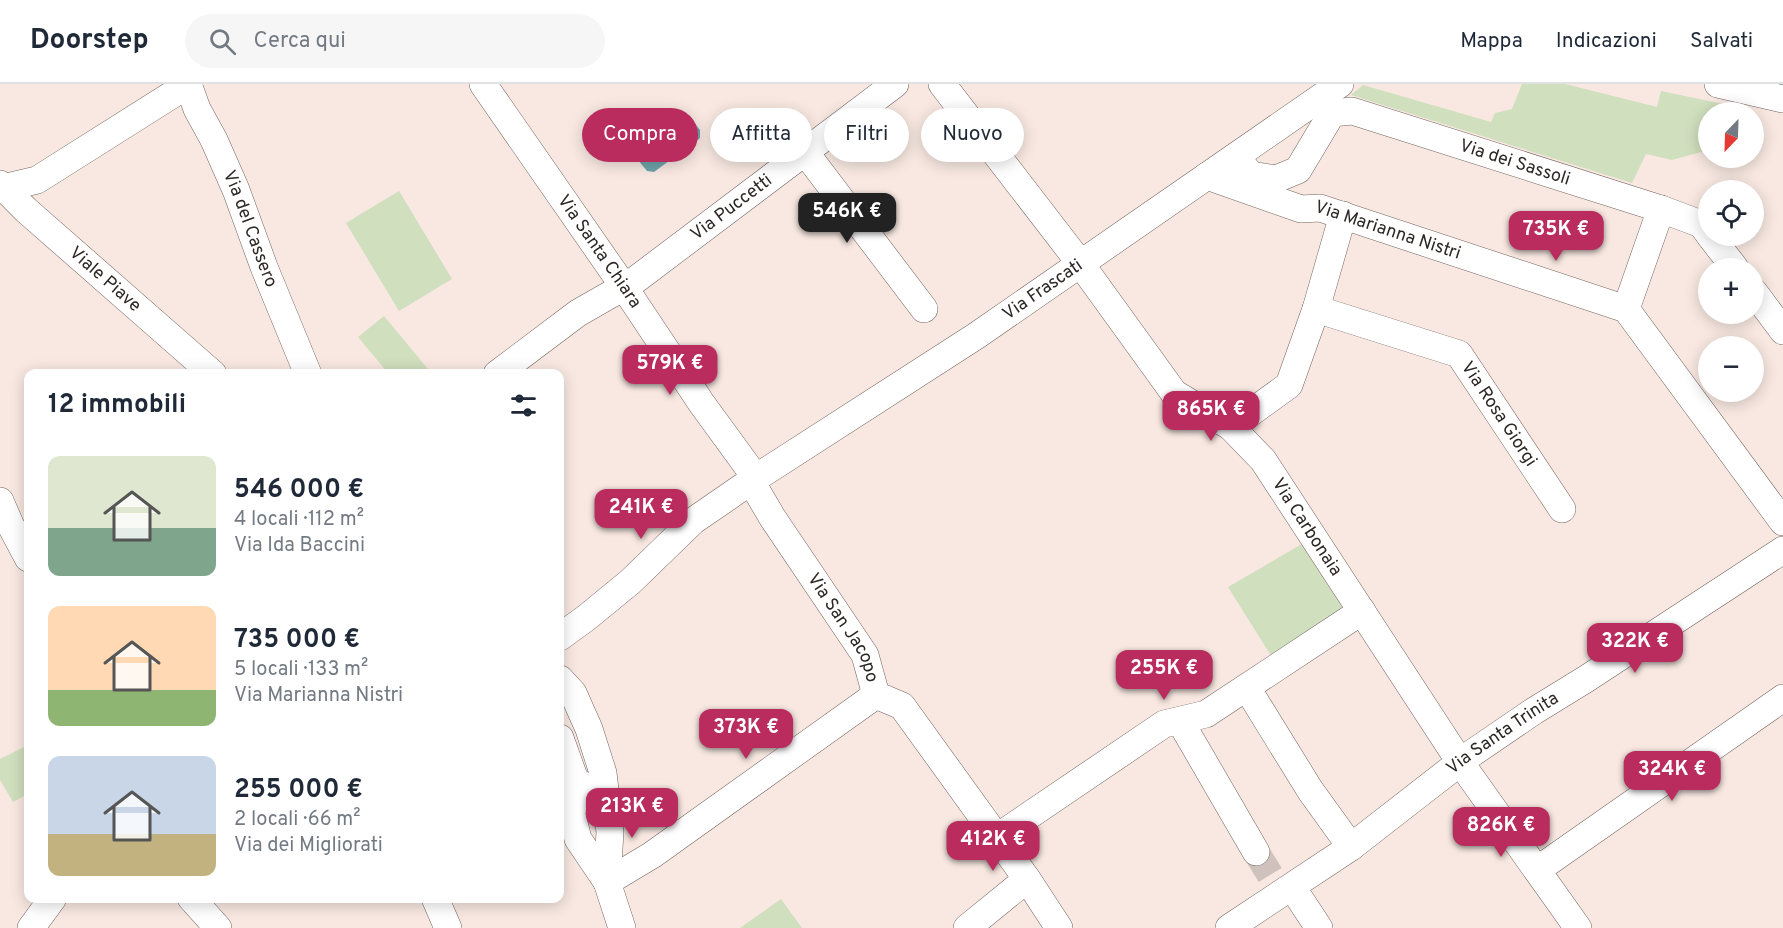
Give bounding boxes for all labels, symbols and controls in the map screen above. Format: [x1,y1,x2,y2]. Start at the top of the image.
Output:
search box [185,14,605,68]
text: Doorstep [30,23,149,59]
icon: search [206,25,239,58]
text: Cerca qui [254,28,346,55]
text: Mappa [1460,28,1523,55]
text: Indicazioni [1556,28,1657,55]
text: Salvati [1690,28,1753,55]
north arrow [1698,102,1764,168]
map controls [1698,102,1764,402]
chip: Compra [582,108,698,162]
chip: Affitta [710,108,812,162]
chip: Filtri [824,108,909,162]
chip: Nuovo [921,108,1024,162]
street label: Via dei Sassoli [1457,134,1573,191]
street label: Via del Cassero [217,167,283,291]
street label: Via Puccetti [686,169,777,246]
button: locate [1698,180,1764,246]
street label: Via Santa Chiara [552,190,646,313]
pin: 546K € [798,193,896,244]
street label: Via Marianna Nistri [1312,196,1464,265]
text: 546K € [812,199,882,225]
pin: 735K € [1507,211,1605,262]
text: 735K € [1523,217,1589,243]
street label: Viale Piave [64,242,146,317]
street label: Via Frascati [998,254,1087,326]
button: + [1698,258,1764,324]
button: − [1698,336,1764,402]
pin: 579K € [621,345,719,396]
text: 579K € [636,351,704,377]
street label: Via Rosa Giorgi [1456,357,1542,471]
text: 12 immobili [48,389,186,422]
icon: filters [507,389,540,422]
pin: 865K € [1162,391,1260,442]
text: 865K € [1177,397,1245,423]
text: 546 000 € [234,474,364,507]
street label: Via Carbonaia [1266,474,1347,581]
icon: home [96,480,168,552]
pin: 241K € [592,489,690,540]
text: 241K € [609,495,673,521]
text: 4 locali · 112 m² [234,507,364,533]
text: Via Ida Baccini [234,533,365,559]
street label: Via San Jacopo [802,569,884,685]
pin: 322K € [1586,623,1684,674]
text: 735 000 € [234,624,360,657]
text: 322K € [1601,629,1669,655]
icon: home [96,630,168,702]
pin: 255K € [1115,650,1213,701]
text: 255K € [1130,656,1198,682]
text: 5 locali · 133 m² [234,657,368,683]
text: Via Marianna Nistri [234,683,403,709]
street label: Via Santa Trinita [1442,687,1563,780]
pin: 373K € [697,709,795,760]
text: 373K € [713,715,779,741]
pin: 324K € [1623,751,1721,802]
text: 324K € [1638,757,1706,783]
text: 255 000 € [234,774,363,807]
icon: home [96,780,168,852]
pin: 213K € [583,788,681,839]
text: 213K € [600,794,664,820]
text: 2 locali · 66 m² [234,807,360,833]
pin: 826K € [1452,807,1550,858]
text: 826K € [1467,813,1535,839]
pin: 412K € [944,821,1042,872]
text: 412K € [961,827,1025,853]
text: Via dei Migliorati [234,833,383,859]

